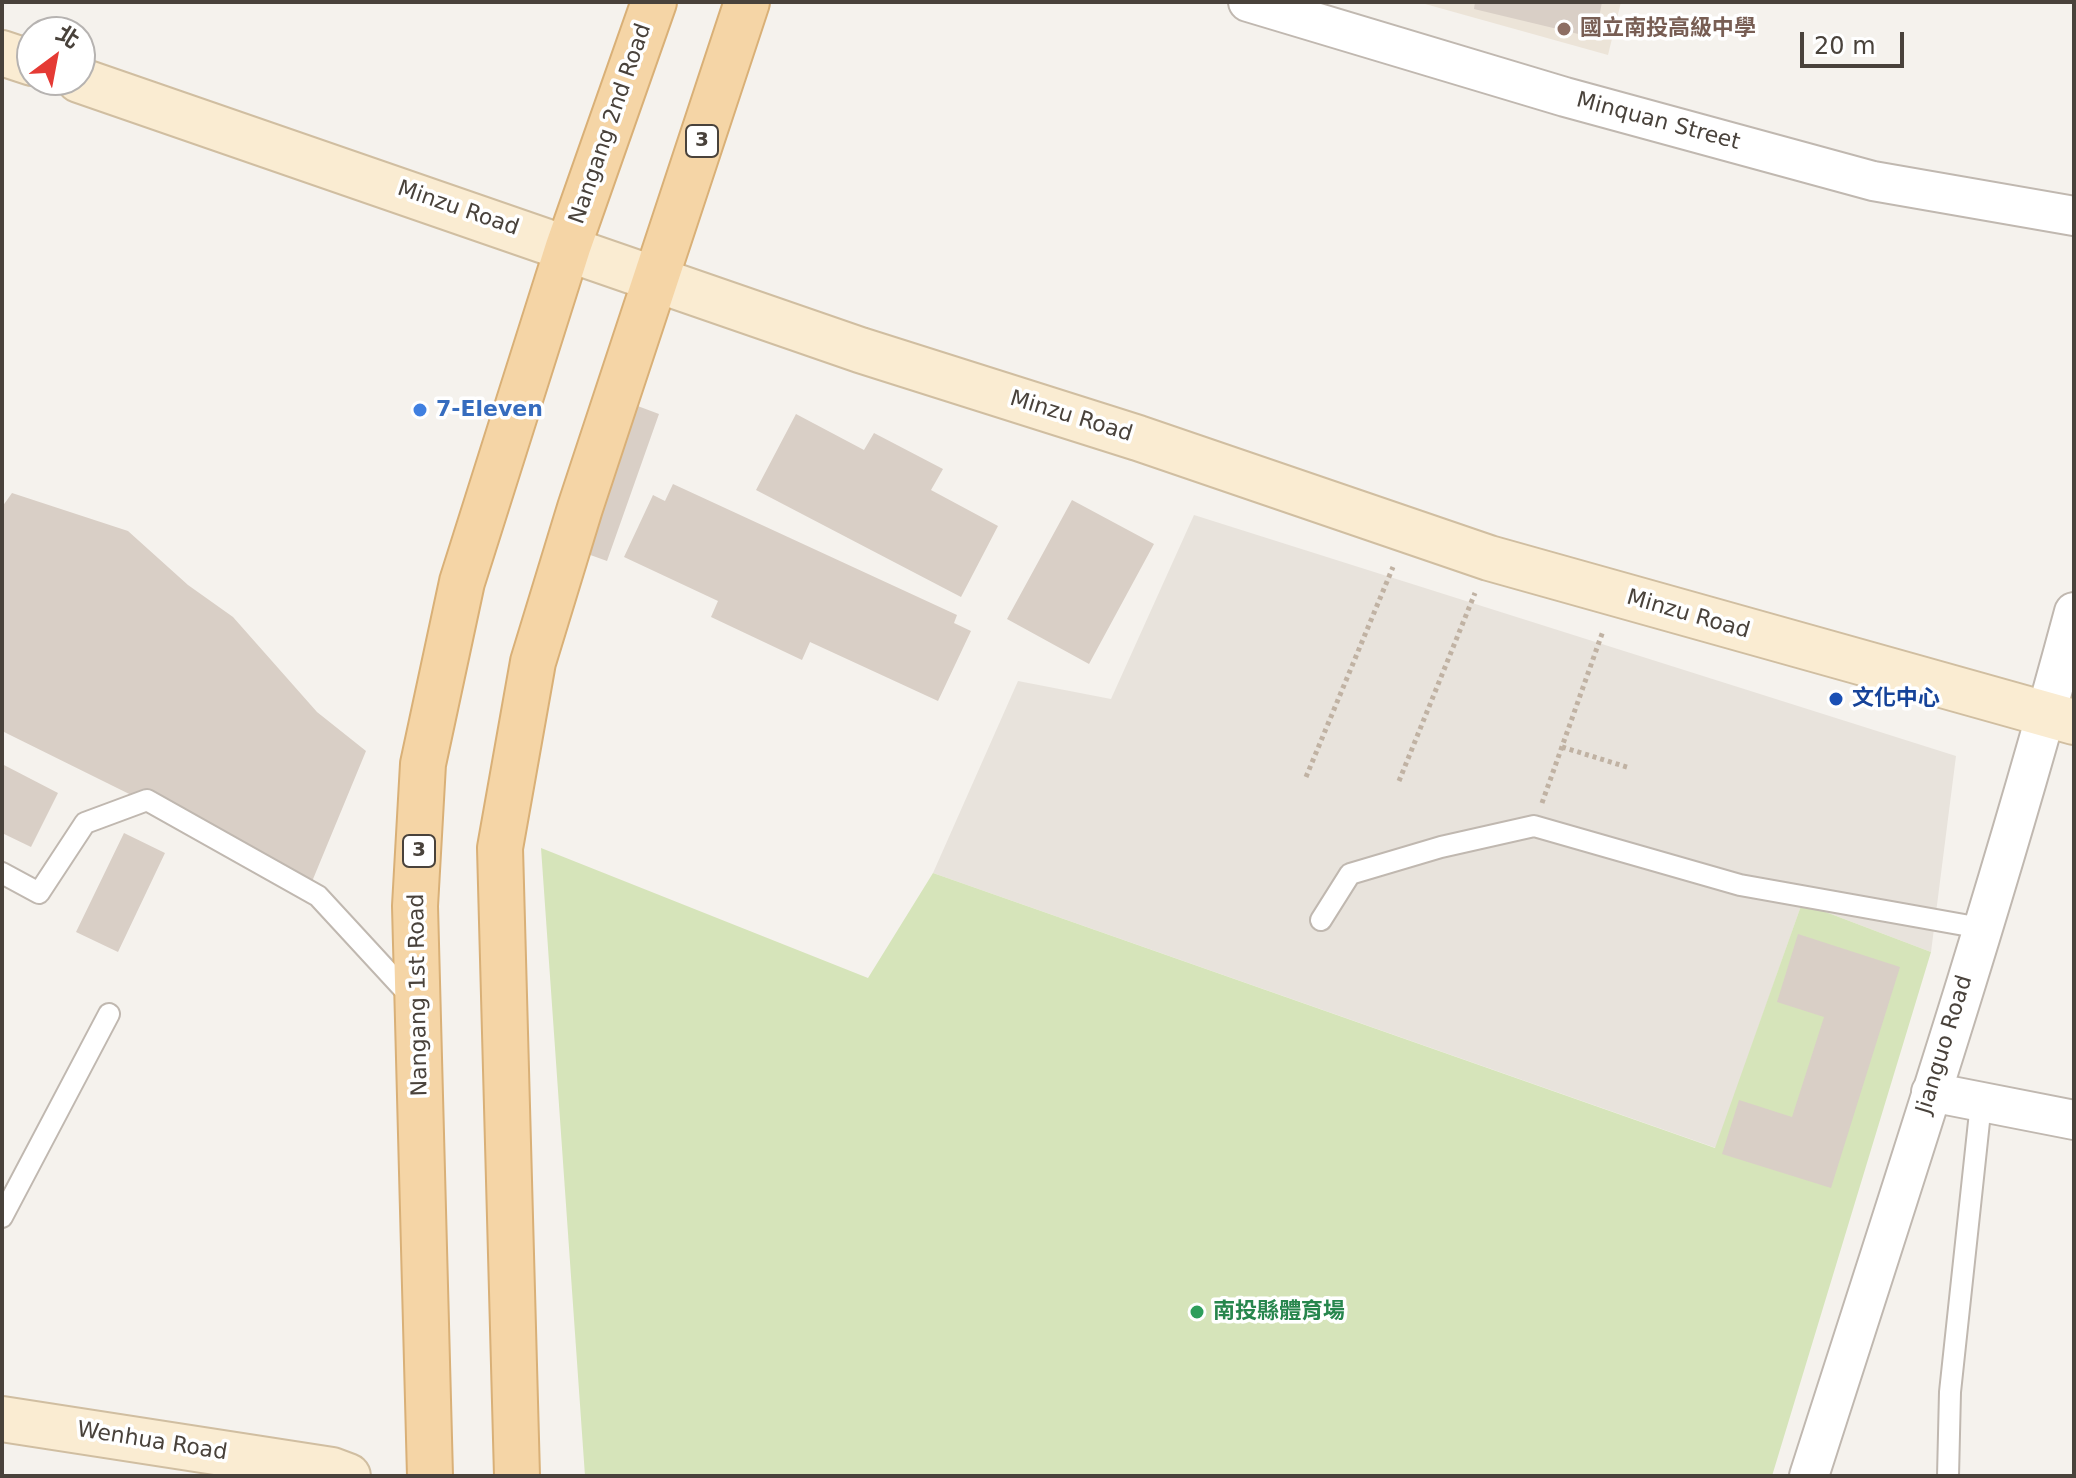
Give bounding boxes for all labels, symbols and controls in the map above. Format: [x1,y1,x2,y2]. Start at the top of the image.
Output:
north arrow [16,16,96,96]
place label: 國立南投高級中學 [1580,16,1756,42]
scale bar [1804,16,1908,66]
text: 北 [52,20,84,53]
street label: Nangang 2nd Road [564,20,658,228]
marker: 國立南投高級中學 [1555,20,1573,38]
text: 20 m [1814,32,1876,60]
street label: Minquan Street [1573,87,1743,157]
road number: 3 [686,125,718,157]
street label: Minzu Road [394,176,522,242]
street label: Minzu Road [1007,386,1135,448]
place label: 7-Eleven [436,397,543,423]
marker: 7-Eleven [411,401,429,419]
street label: Minzu Road [1623,585,1753,645]
place label: 文化中心 [1852,686,1940,712]
marker: 文化中心 [1827,690,1845,708]
road number: 3 [403,835,435,867]
street label: Nangang 1st Road [404,894,434,1096]
street label: Jianguo Road [1911,972,1979,1118]
place label: 南投縣體育場 [1213,1299,1345,1325]
marker: 南投縣體育場 [1188,1303,1206,1321]
street label: Wenhua Road [75,1417,229,1467]

